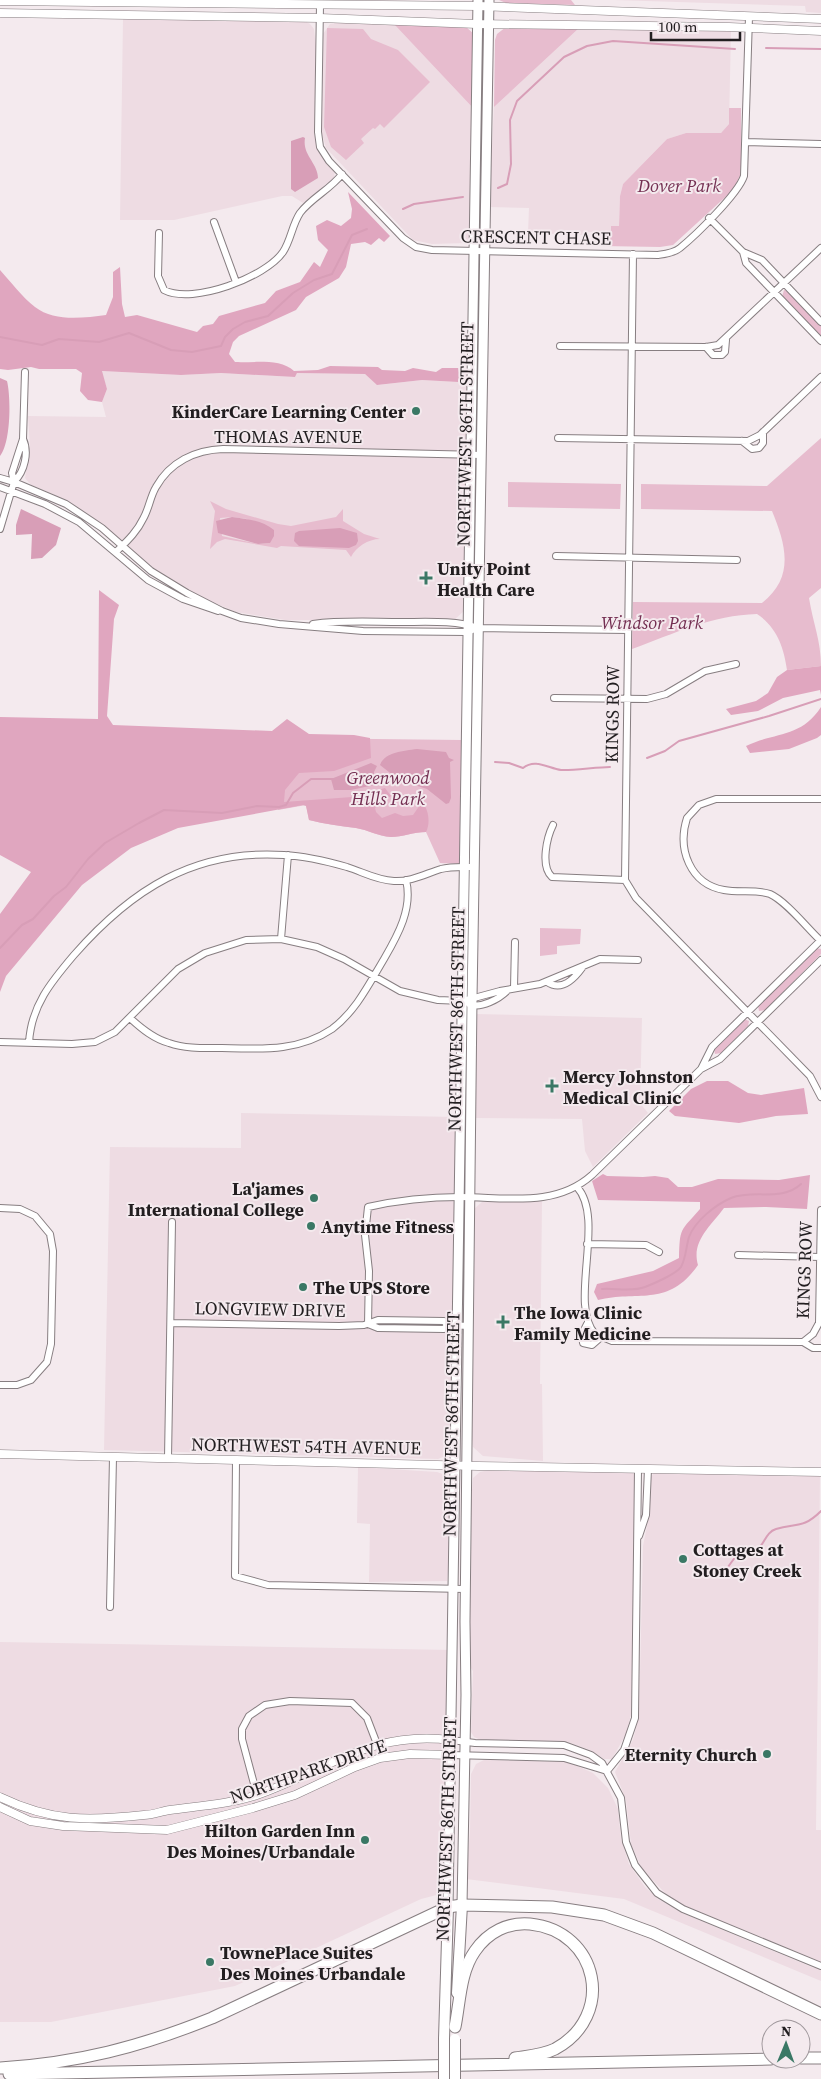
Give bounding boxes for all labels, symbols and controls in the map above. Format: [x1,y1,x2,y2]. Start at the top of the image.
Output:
scale bar [651,10,740,42]
text: 100 m [658,16,698,37]
park label: Dover Park [636,173,721,198]
street label: CRESCENT CHASE [460,223,612,251]
street label: NORTHWEST 86TH STREET [451,321,479,547]
place label: KinderCare Learning Center [171,399,407,424]
marker: KinderCare Learning Center [410,405,422,417]
street label: THOMAS AVENUE [214,424,362,449]
place label: Unity Point Health Care [437,556,535,602]
marker: Unity Point Health Care [419,571,433,585]
park label: Windsor Park [601,610,703,635]
street label: KINGS ROW [599,664,625,763]
park label: Greenwood Hills Park [346,765,430,811]
street label: NORTHWEST 86TH STREET [442,906,470,1132]
place label: Mercy Johnston Medical Clinic [563,1064,693,1110]
marker: Mercy Johnston Medical Clinic [545,1079,559,1093]
place label: La'james International College [128,1176,304,1222]
marker: La'james International College [308,1192,320,1204]
place label: Anytime Fitness [321,1214,454,1239]
marker: Anytime Fitness [305,1220,317,1232]
street label: KINGS ROW [790,1220,818,1319]
place label: The UPS Store [313,1275,430,1300]
marker: The UPS Store [297,1281,309,1293]
street label: LONGVIEW DRIVE [194,1295,346,1323]
place label: The Iowa Clinic Family Medicine [514,1300,651,1346]
street label: NORTHWEST 86TH STREET [437,1311,465,1537]
marker: The Iowa Clinic Family Medicine [496,1315,510,1329]
street label: NORTHWEST 54TH AVENUE [191,1431,421,1461]
place label: Cottages at Stoney Creek [693,1537,802,1583]
marker: Cottages at Stoney Creek [677,1553,689,1565]
street label: NORTHWEST 86TH STREET [430,1716,462,1942]
street label: NORTHPARK DRIVE [226,1732,390,1810]
place label: Eternity Church [625,1742,757,1767]
marker: Eternity Church [761,1748,773,1760]
place label: Hilton Garden Inn Des Moines/Urbandale [167,1818,355,1864]
marker: Hilton Garden Inn Des Moines/Urbandale [359,1834,371,1846]
place label: TownePlace Suites Des Moines Urbandale [220,1940,405,1986]
marker: TownePlace Suites Des Moines Urbandale [204,1956,216,1968]
north arrow [761,2019,811,2069]
text: N [781,2021,792,2041]

